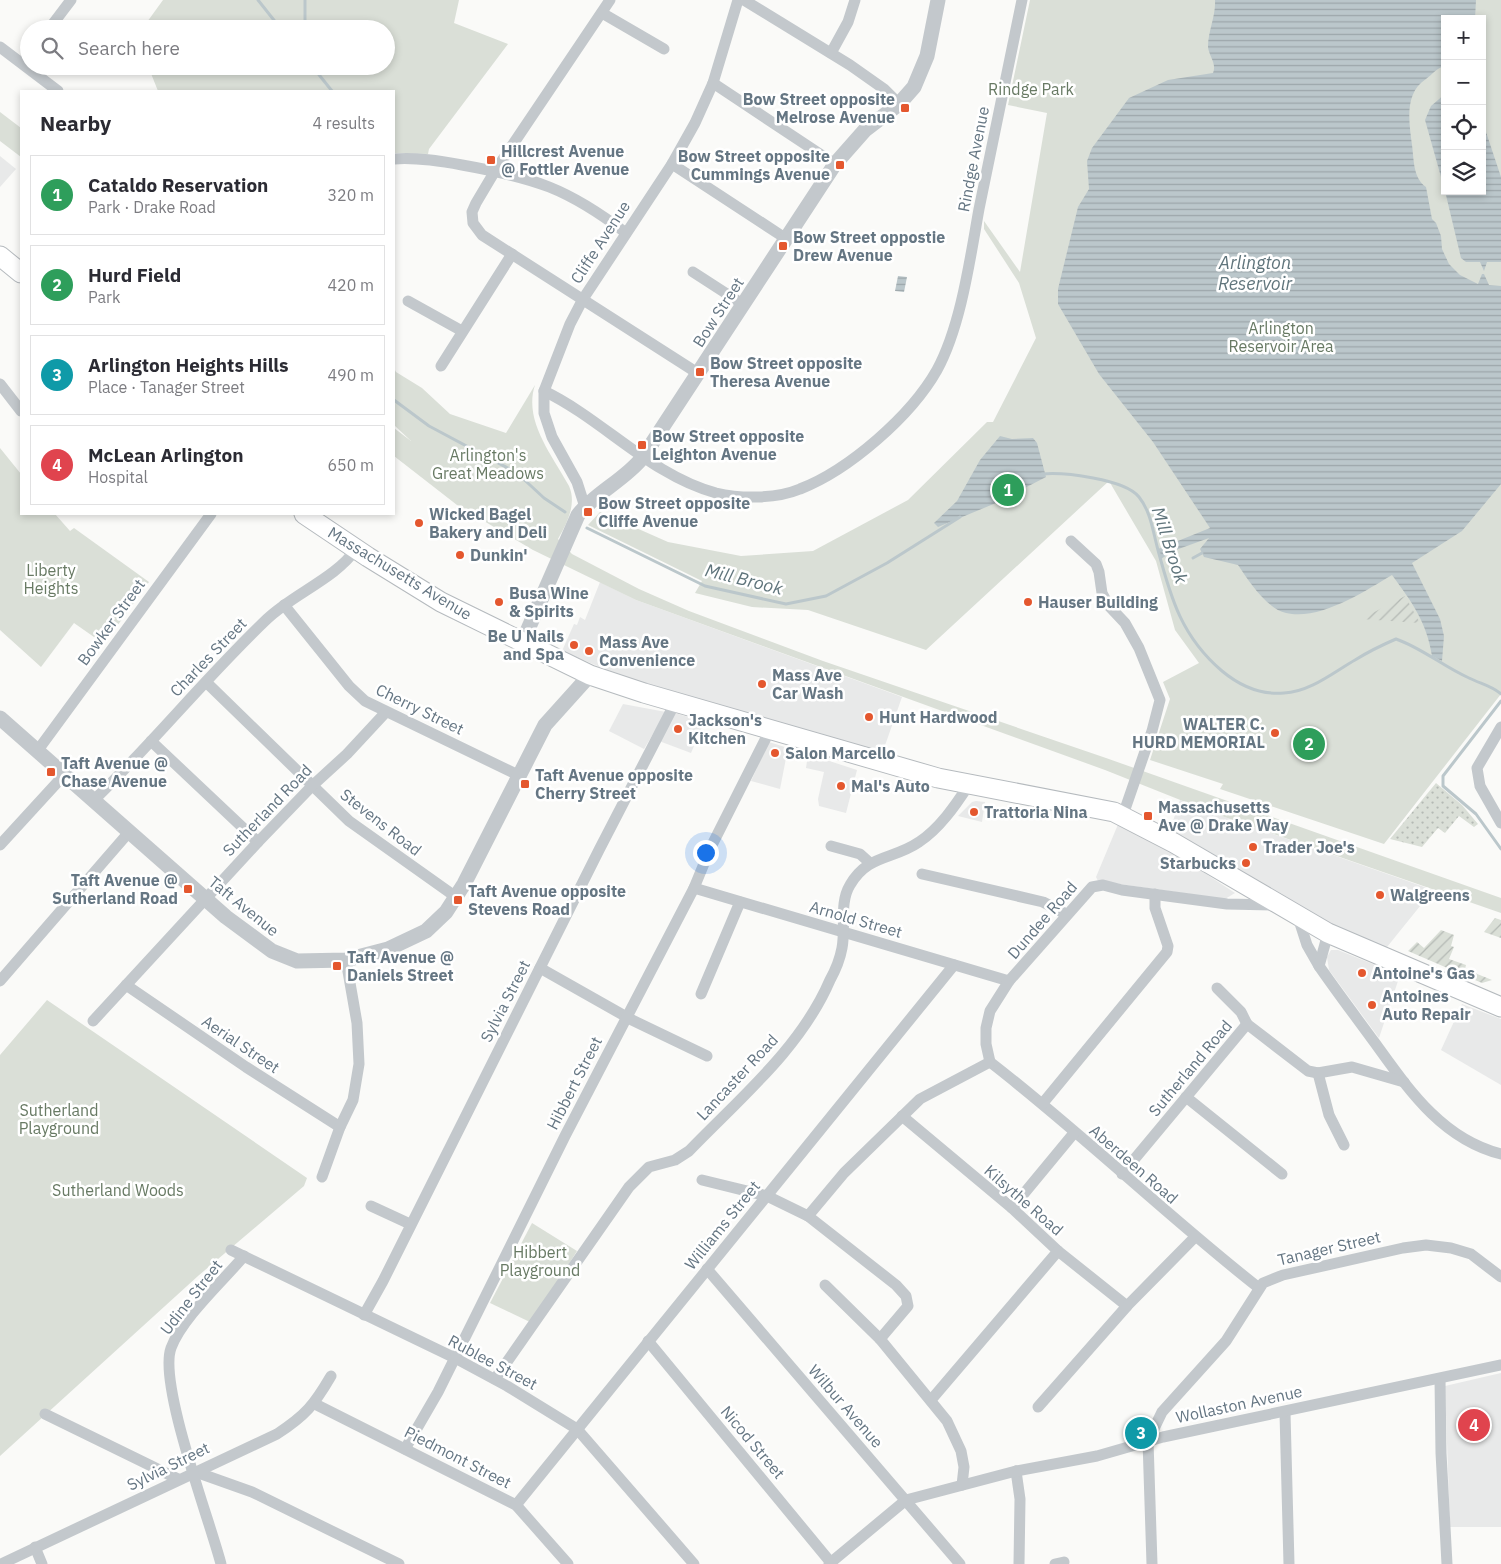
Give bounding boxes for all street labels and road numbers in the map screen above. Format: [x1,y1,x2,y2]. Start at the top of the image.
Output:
street label: Rindge Avenue [953,104,993,213]
street label: Cliffe Avenue [566,197,634,287]
street label: Bow Street [688,273,748,351]
street label: Massachusetts Avenue [324,522,476,624]
street label: Bowker Street [73,575,149,669]
street label: Charles Street [165,613,251,701]
street label: Cherry Street [373,679,467,739]
street label: Sutherland Road [218,760,316,860]
street label: Stevens Road [336,784,426,860]
street label: Taft Avenue [205,872,283,941]
street label: Dundee Road [1003,877,1081,963]
street label: Arnold Street [807,896,905,942]
street label: Sylvia Street [476,957,534,1045]
street label: Aerial Street [198,1011,284,1077]
street label: Sutherland Road [1144,1016,1236,1120]
street label: Lancaster Road [692,1030,782,1124]
street label: Hibbert Street [542,1033,606,1133]
street label: Aberdeen Road [1086,1120,1182,1208]
street label: Kilsythe Road [980,1160,1068,1240]
street label: Williams Street [680,1176,764,1274]
street label: Tanager Street [1276,1226,1382,1270]
street label: Udine Street [156,1256,226,1338]
street label: Rublee Street [445,1330,541,1394]
street label: Wilbur Avenue [804,1360,888,1452]
street label: Wollaston Avenue [1174,1381,1304,1427]
street label: Nicod Street [717,1401,789,1483]
street label: Piedmont Street [401,1422,515,1492]
street label: Sylvia Street [123,1437,213,1495]

